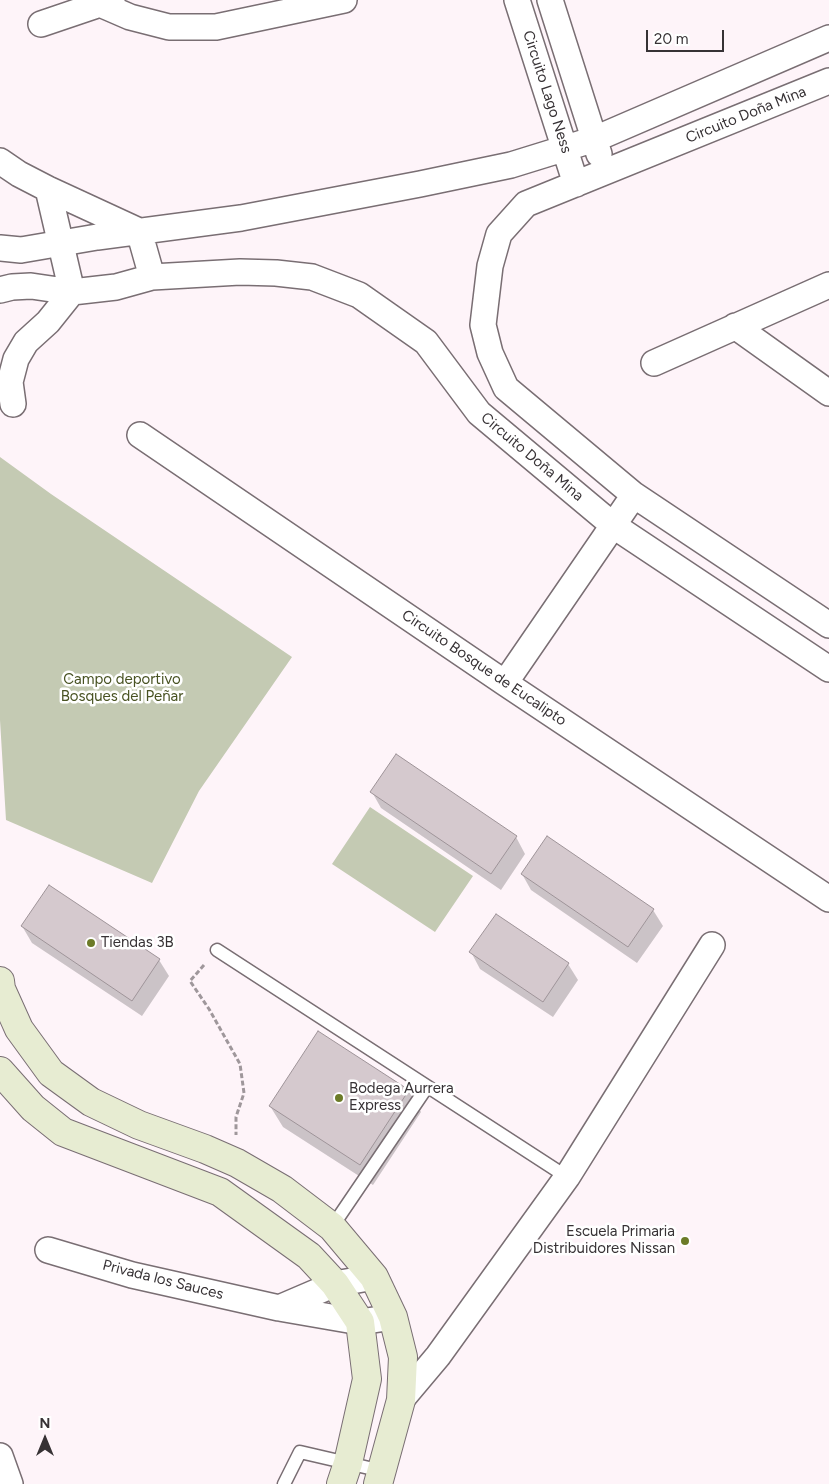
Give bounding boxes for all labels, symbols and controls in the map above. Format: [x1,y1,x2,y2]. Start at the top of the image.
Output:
scale bar [649,20,726,52]
street label: Circuito Lago Ness [519,28,575,156]
text: 20 m [654,30,688,48]
street label: Circuito Doña Mina [683,83,809,147]
street label: Circuito Doña Mina [477,409,587,505]
street label: Circuito Bosque de Eucalipto [398,606,570,730]
park label: Campo deportivo Bosques del Peñar [61,671,183,706]
place label: Tiendas 3B [101,934,174,952]
marker: Tiendas 3B [85,937,97,949]
place label: Bodega Aurrera Express [349,1080,454,1115]
marker: Bodega Aurrera Express [333,1092,345,1104]
place label: Escuela Primaria Distribuidores Nissan [533,1223,675,1258]
marker: Escuela Primaria Distribuidores Nissan [679,1235,691,1247]
street label: Privada los Sauces [101,1256,225,1304]
north arrow [20,1414,70,1464]
text: N [40,1415,50,1432]

